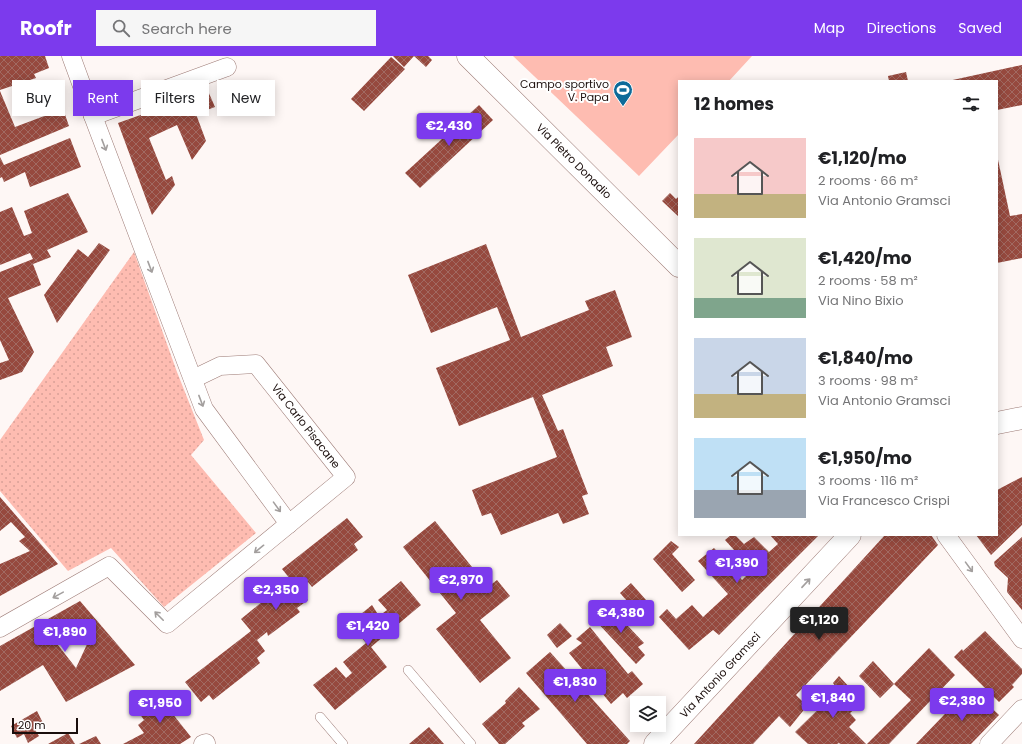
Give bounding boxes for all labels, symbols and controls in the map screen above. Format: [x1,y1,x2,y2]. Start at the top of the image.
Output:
search box [96,10,376,46]
text: Roofr [20,15,72,42]
icon: search [110,17,132,39]
text: Search here [142,18,232,39]
text: Map [814,18,845,38]
text: Directions [867,18,936,38]
text: Saved [958,18,1002,38]
place label: Campo sportivo V. Papa [520,76,609,105]
sports icon: Campo sportivo V. Papa [612,79,634,107]
chip: Buy [12,80,65,116]
chip: Rent [73,80,133,116]
chip: Filters [141,80,209,116]
chip: New [217,80,275,116]
text: 12 homes [694,92,774,116]
icon: filters [960,93,982,115]
pin: €2,430 [416,113,482,147]
text: €2,430 [426,116,472,135]
street label: Via Pietro Donadio [533,120,615,202]
one-way arrow [100,139,108,151]
text: €1,120/mo [818,146,907,170]
icon: home [726,154,774,202]
text: 2 rooms · 66 m² [818,171,918,190]
text: Via Antonio Gramsci [818,191,951,210]
text: €1,420/mo [818,246,912,270]
icon: home [726,254,774,302]
one-way arrow [147,260,155,272]
text: 2 rooms · 58 m² [818,271,918,290]
text: Via Nino Bixio [818,291,904,310]
text: €1,840/mo [818,346,913,370]
icon: home [726,354,774,402]
text: 3 rooms · 98 m² [818,371,918,390]
street label: Via Carlo Pisacane [268,380,344,472]
text: Via Antonio Gramsci [818,391,951,410]
one-way arrow [198,395,206,407]
text: €1,950/mo [818,446,912,470]
icon: home [726,454,774,502]
text: 3 rooms · 116 m² [818,471,918,490]
text: Via Francesco Crispi [818,491,950,510]
one-way arrow [273,501,281,512]
one-way arrow [254,545,265,553]
pin: €1,390 [704,550,770,584]
text: €1,390 [715,553,759,572]
one-way arrow [965,561,973,572]
pin: €2,970 [428,567,494,601]
text: €2,970 [439,570,483,589]
pin: €2,350 [243,577,309,611]
one-way arrow [801,578,810,588]
text: €2,350 [253,580,299,599]
one-way arrow [52,592,64,600]
pin: €4,380 [588,600,654,634]
text: €4,380 [597,603,645,622]
pin: €1,120 [786,607,852,641]
text: €1,120 [799,610,839,629]
one-way arrow [154,611,164,621]
pin: €1,420 [335,613,401,647]
text: €1,420 [346,616,390,635]
pin: €1,890 [32,619,98,653]
text: €1,890 [43,622,87,641]
street label: Via Antonio Gramsci [676,628,764,722]
pin: €1,830 [542,669,608,703]
text: €1,830 [553,672,597,691]
pin: €1,840 [800,685,866,719]
text: €1,840 [811,688,855,707]
pin: €2,380 [929,688,995,722]
pin: €1,950 [127,690,193,724]
text: €2,380 [939,691,985,710]
text: €1,950 [138,693,182,712]
map controls [630,696,666,732]
button: layers [630,696,666,732]
scale bar [12,716,78,735]
text: 20 m [18,717,46,733]

